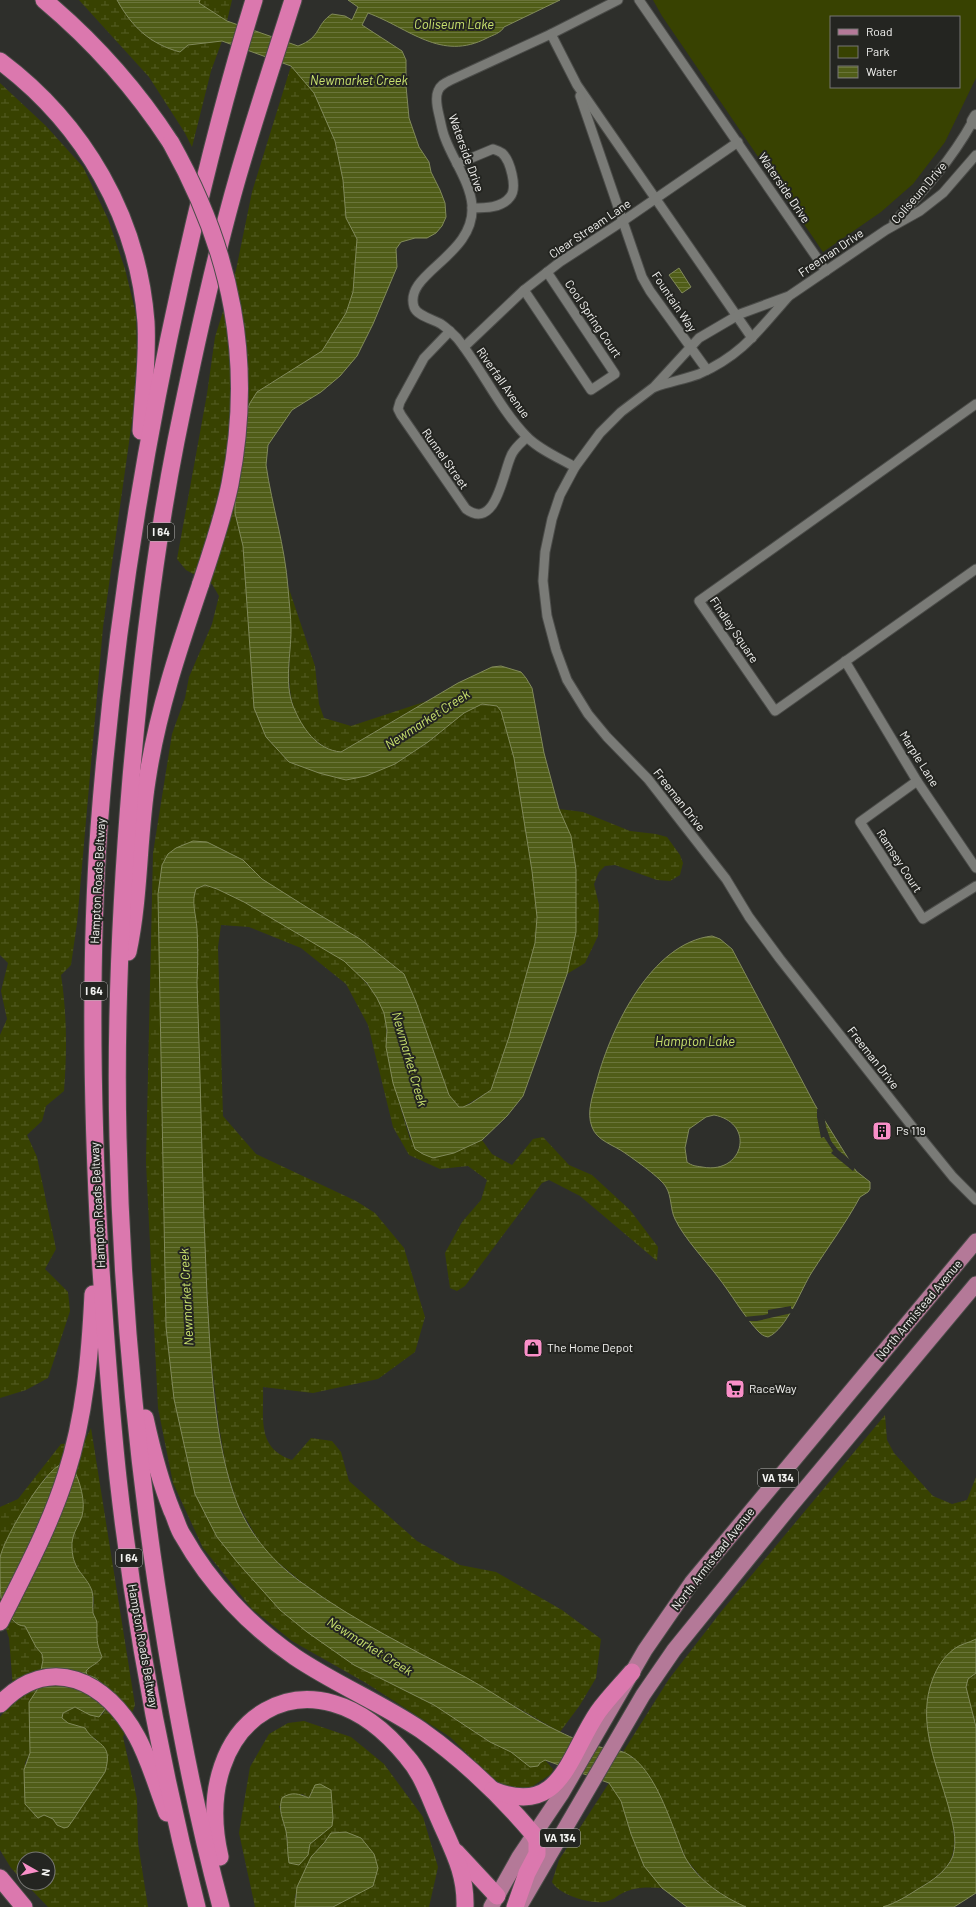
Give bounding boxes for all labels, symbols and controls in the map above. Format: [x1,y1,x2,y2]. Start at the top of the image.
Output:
water label: Coliseum Lake [414,16,494,32]
legend [830,16,960,88]
text: Road [866,24,893,38]
text: Park [866,44,890,58]
text: Water [866,64,898,78]
water label: Newmarket Creek [310,72,409,88]
street label: Waterside Drive [446,112,488,194]
street label: Waterside Drive [756,150,814,225]
street label: Coliseum Drive [888,159,949,226]
street label: Clear Stream Lane [546,196,633,261]
street label: Freeman Drive [795,225,866,279]
street label: Fountain Way [650,269,700,335]
street label: Cool Spring Court [563,277,625,360]
street label: Riverfall Avenue [474,344,533,420]
street label: Runnel Street [420,425,472,492]
road number: I 64 [148,523,174,541]
street label: Findley Square [708,594,762,665]
water label: Newmarket Creek [382,685,473,752]
street label: Marple Lane [897,728,942,789]
street label: Freeman Drive [651,765,709,833]
street label: Hampton Roads Beltway [87,817,107,944]
street label: Ramsey Court [874,826,925,895]
road number: I 64 [81,982,107,1000]
water label: Newmarket Creek [389,1010,431,1109]
street label: Freeman Drive [845,1023,903,1091]
water label: Hampton Lake [655,1033,735,1049]
building icon: Ps 119 [871,1120,893,1142]
place label: Ps 119 [896,1123,926,1137]
street label: Hampton Roads Beltway [87,1141,107,1268]
water label: Newmarket Creek [175,1247,197,1346]
street label: North Armistead Avenue [872,1256,964,1362]
shop icon: The Home Depot [522,1337,544,1359]
place label: The Home Depot [547,1340,633,1354]
supermarket icon: RaceWay [724,1378,746,1400]
place label: RaceWay [749,1381,797,1395]
road number: VA 134 [758,1469,798,1487]
street label: North Armistead Avenue [668,1504,757,1613]
road number: I 64 [116,1549,142,1567]
street label: Hampton Roads Beltway [126,1583,162,1710]
water label: Newmarket Creek [324,1613,416,1679]
road number: VA 134 [540,1829,580,1847]
north arrow [16,1851,56,1891]
text: N [39,1868,53,1877]

